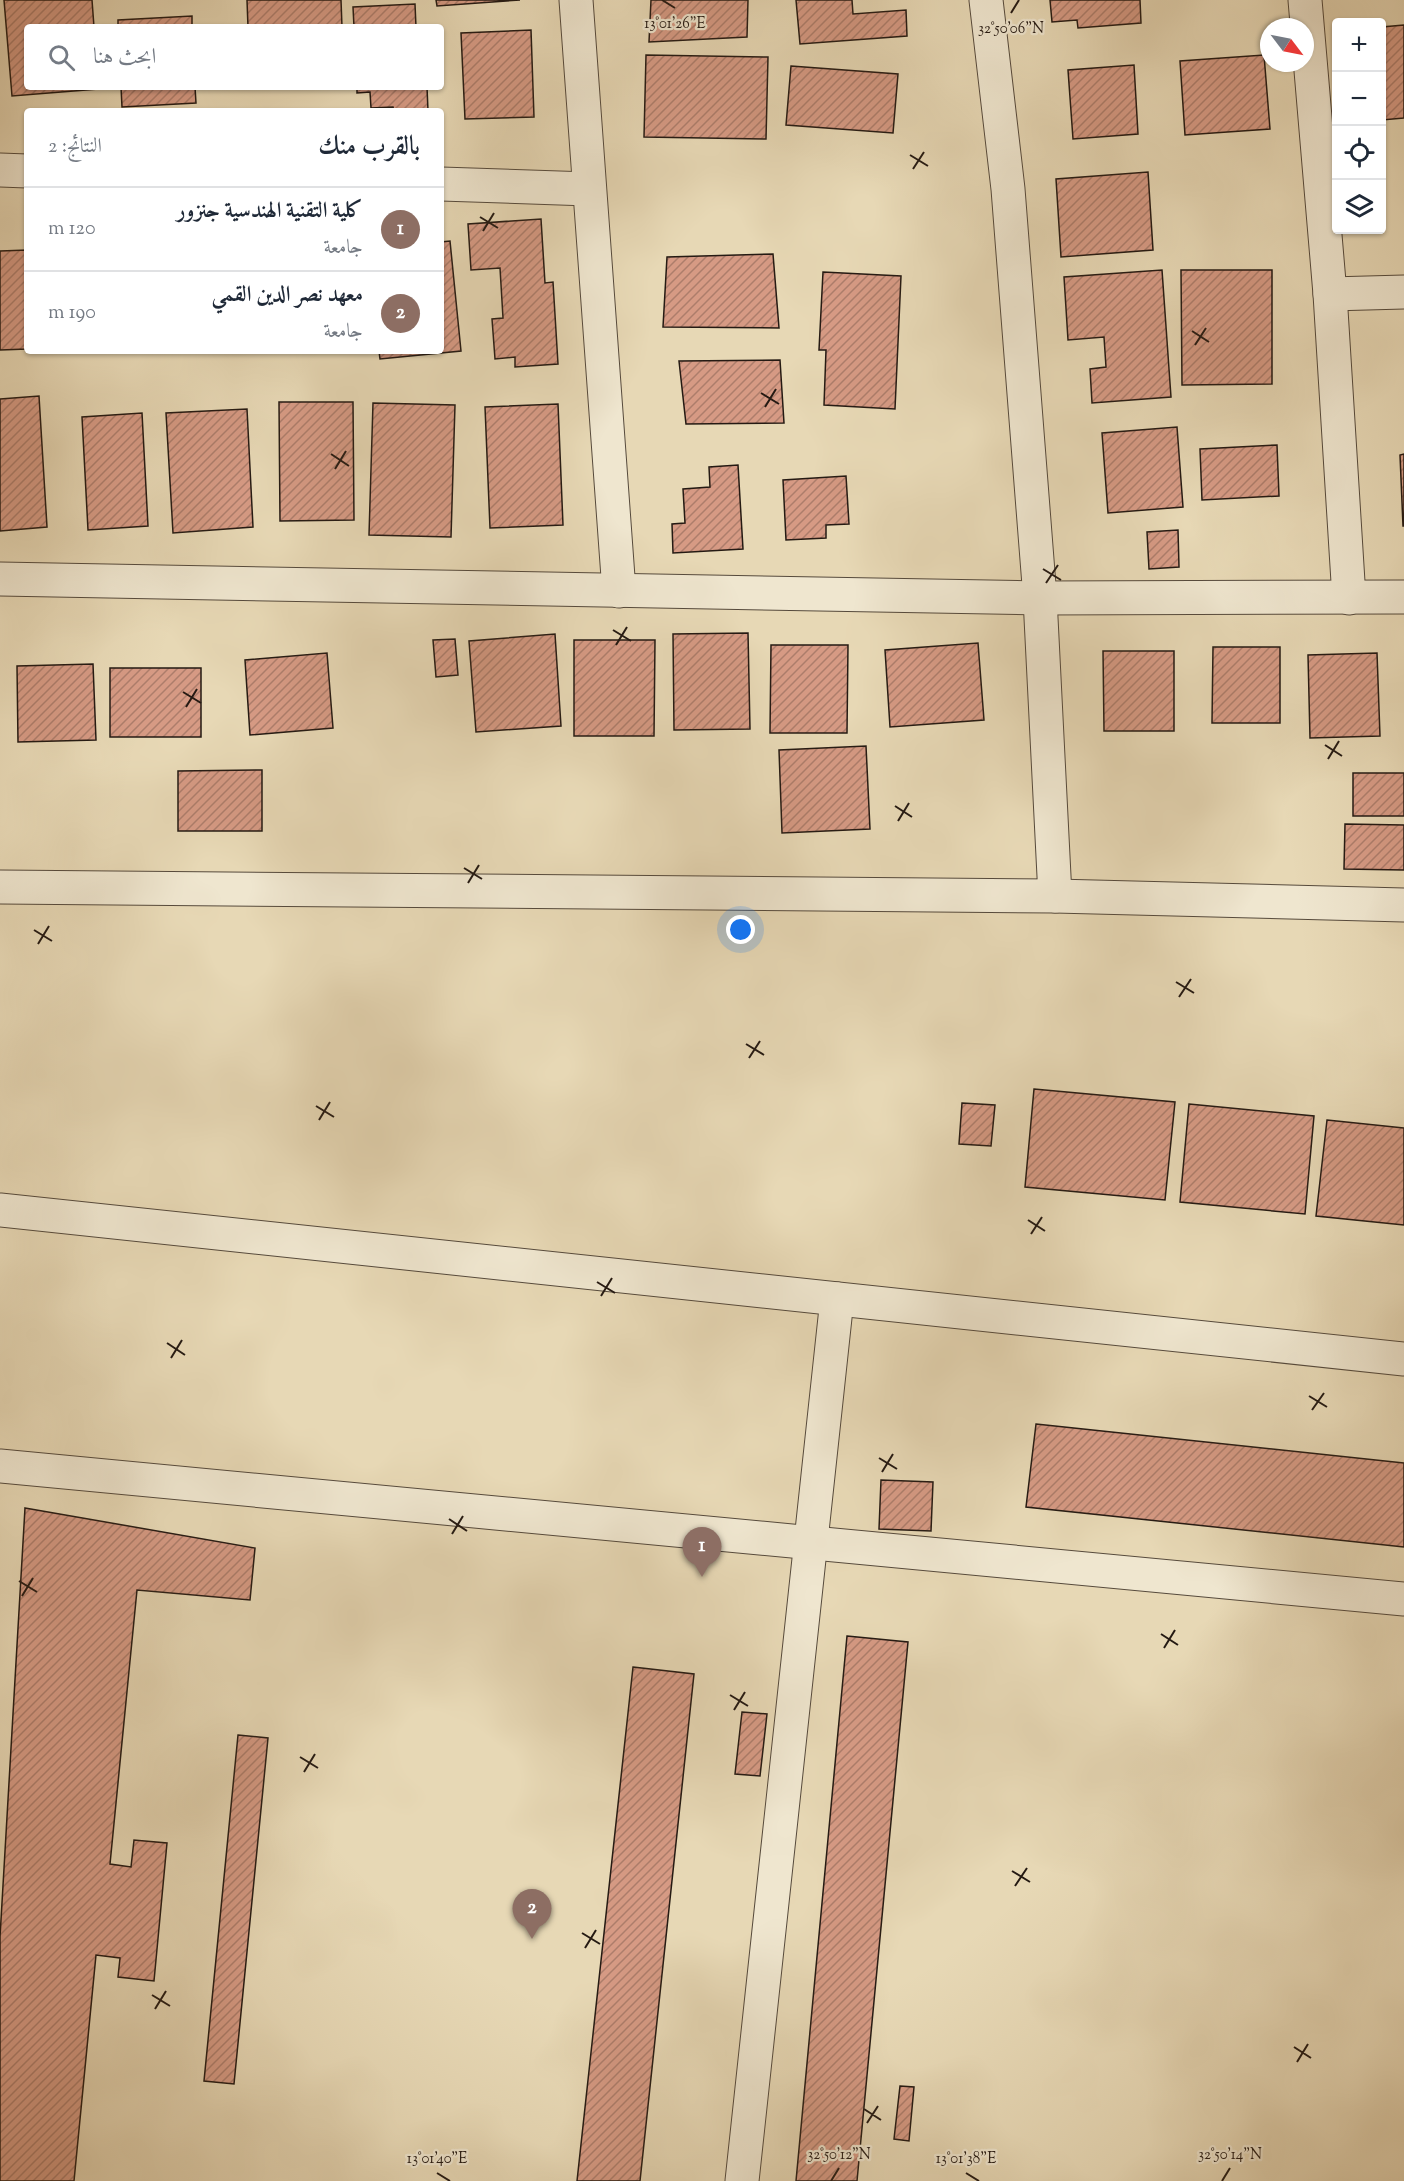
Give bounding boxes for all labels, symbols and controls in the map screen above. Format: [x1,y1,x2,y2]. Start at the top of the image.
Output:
text: 13°01'26"E [644,14,706,35]
north arrow [1260,18,1314,72]
map controls [1332,18,1386,234]
button: + [1332,18,1386,72]
text: 32°50'06"N [978,19,1044,40]
search box [24,24,444,90]
icon: search [45,41,78,74]
text: ابحث هنا [93,42,156,74]
button: − [1332,72,1386,126]
button: locate [1332,126,1386,180]
text: بالقرب منك [318,129,420,166]
text: النتائج: 2 [48,133,102,162]
button: layers [1332,180,1386,234]
text: كلية التقنية الهندسية جنزور [177,196,363,228]
text: 120 m [48,215,96,244]
text: 1 [397,215,404,244]
text: جامعة [324,234,363,263]
text: معهد نصر الدين القمي [211,280,363,312]
text: 190 m [48,299,96,328]
text: 2 [396,299,405,328]
text: جامعة [324,318,363,347]
your location [726,915,755,944]
pin: 1 [682,1528,722,1577]
pin: 2 [512,1890,552,1939]
text: 32°50'12"N [807,2145,871,2166]
text: 32°50'14"N [1198,2145,1262,2166]
text: 13°01'40"E [407,2149,467,2170]
text: 13°01'38"E [936,2149,996,2170]

